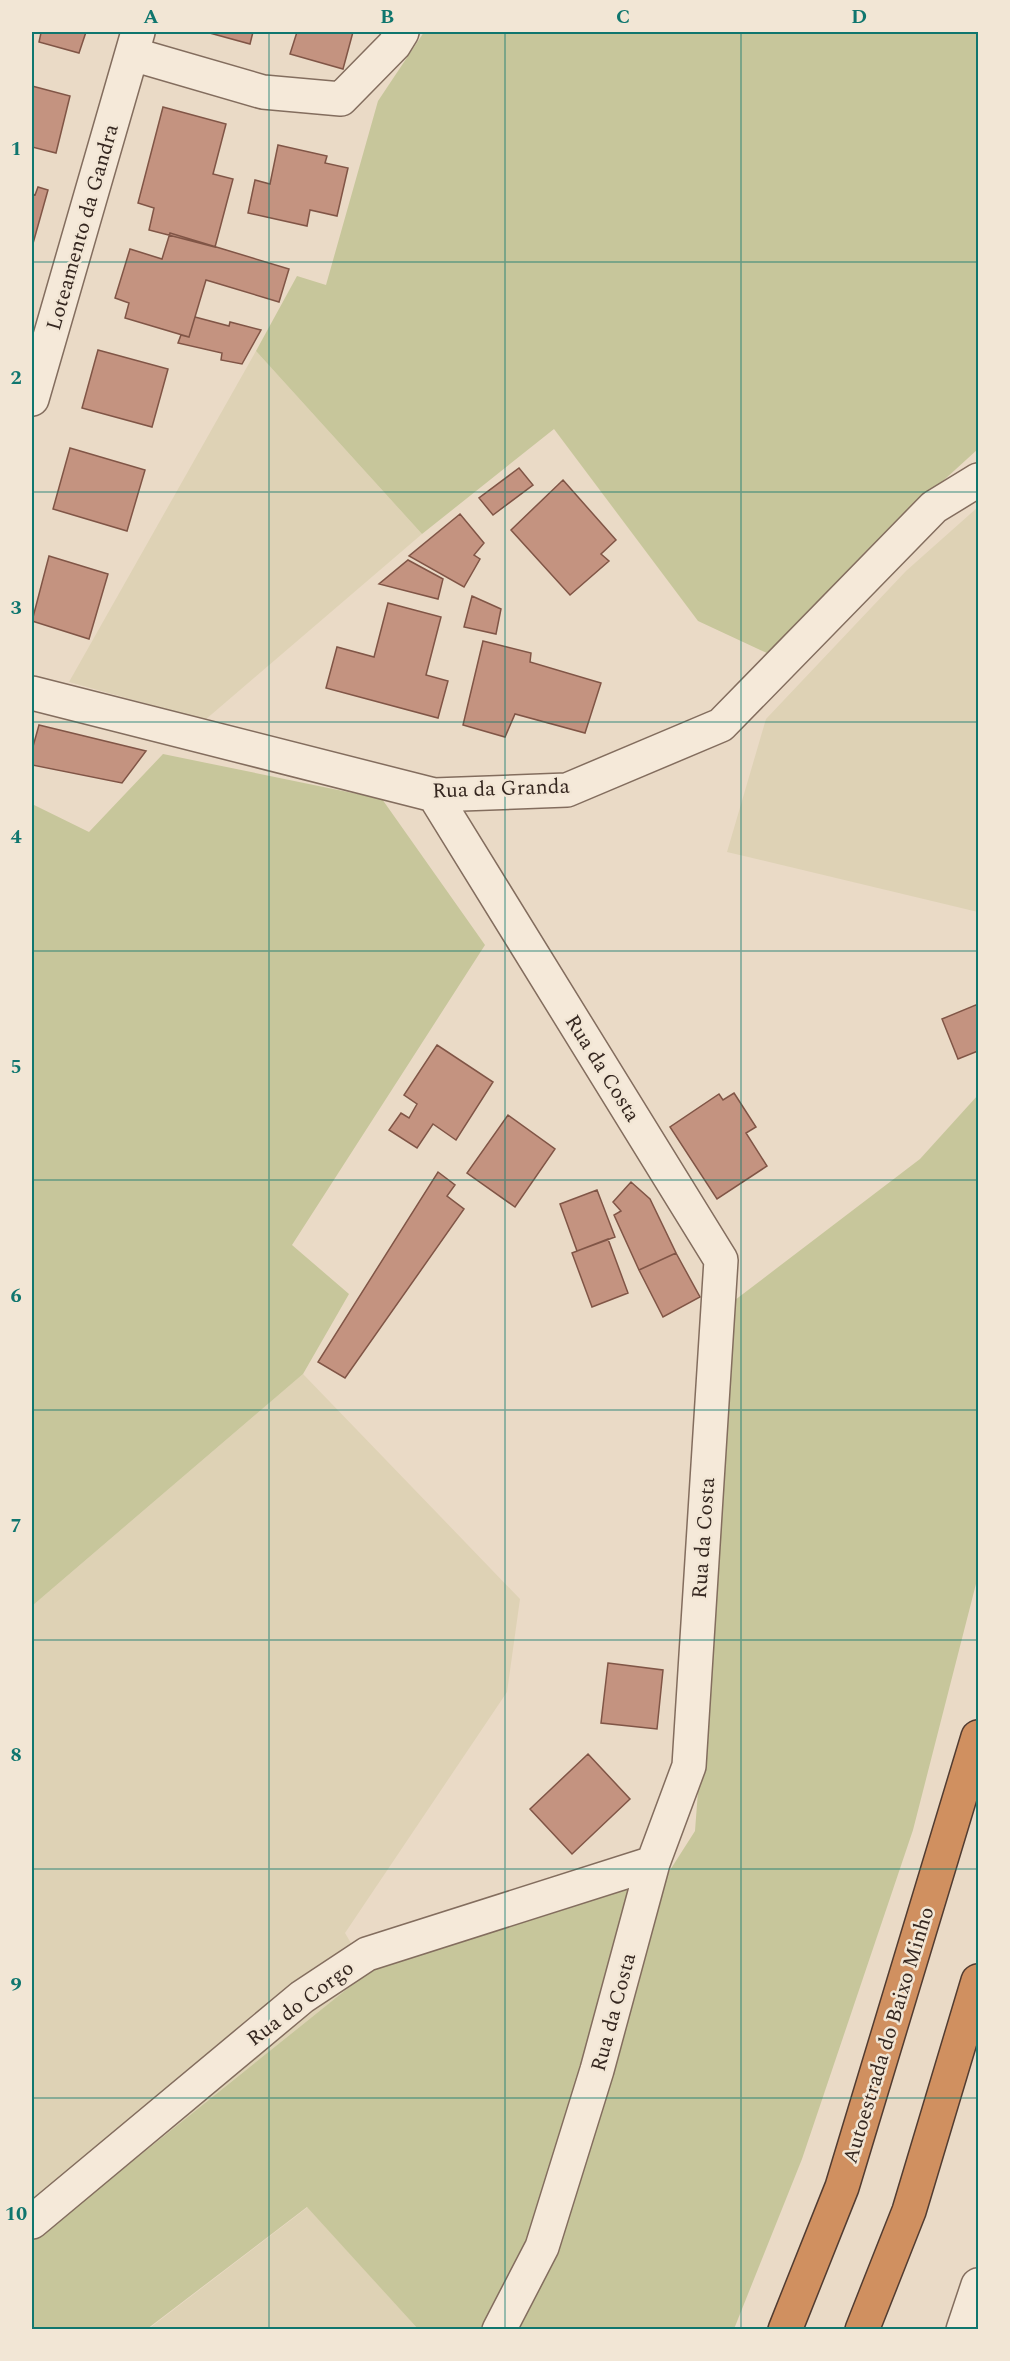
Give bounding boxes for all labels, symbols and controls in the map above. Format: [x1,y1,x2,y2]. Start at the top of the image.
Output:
text: A [143,2,159,32]
text: B [380,2,394,32]
text: C [616,2,630,32]
text: D [851,2,867,32]
street label: Loteamento da Gandra [38,120,128,334]
text: 1 [10,134,22,164]
text: 2 [10,363,22,393]
text: 3 [10,593,22,623]
street label: Rua da Granda [432,771,571,807]
text: 4 [10,822,22,852]
street label: Rua da Costa [556,1008,648,1129]
text: 5 [10,1052,22,1082]
text: 6 [10,1281,22,1311]
street label: Rua da Costa [684,1476,724,1600]
text: 7 [10,1511,22,1541]
text: 8 [10,1740,22,1770]
street label: Autoestrada do Baixo Minho [835,1903,943,2168]
street label: Rua da Costa [583,1949,645,2075]
street label: Rua do Corgo [240,1953,361,2055]
text: 9 [10,1970,22,2000]
text: 10 [5,2199,27,2229]

